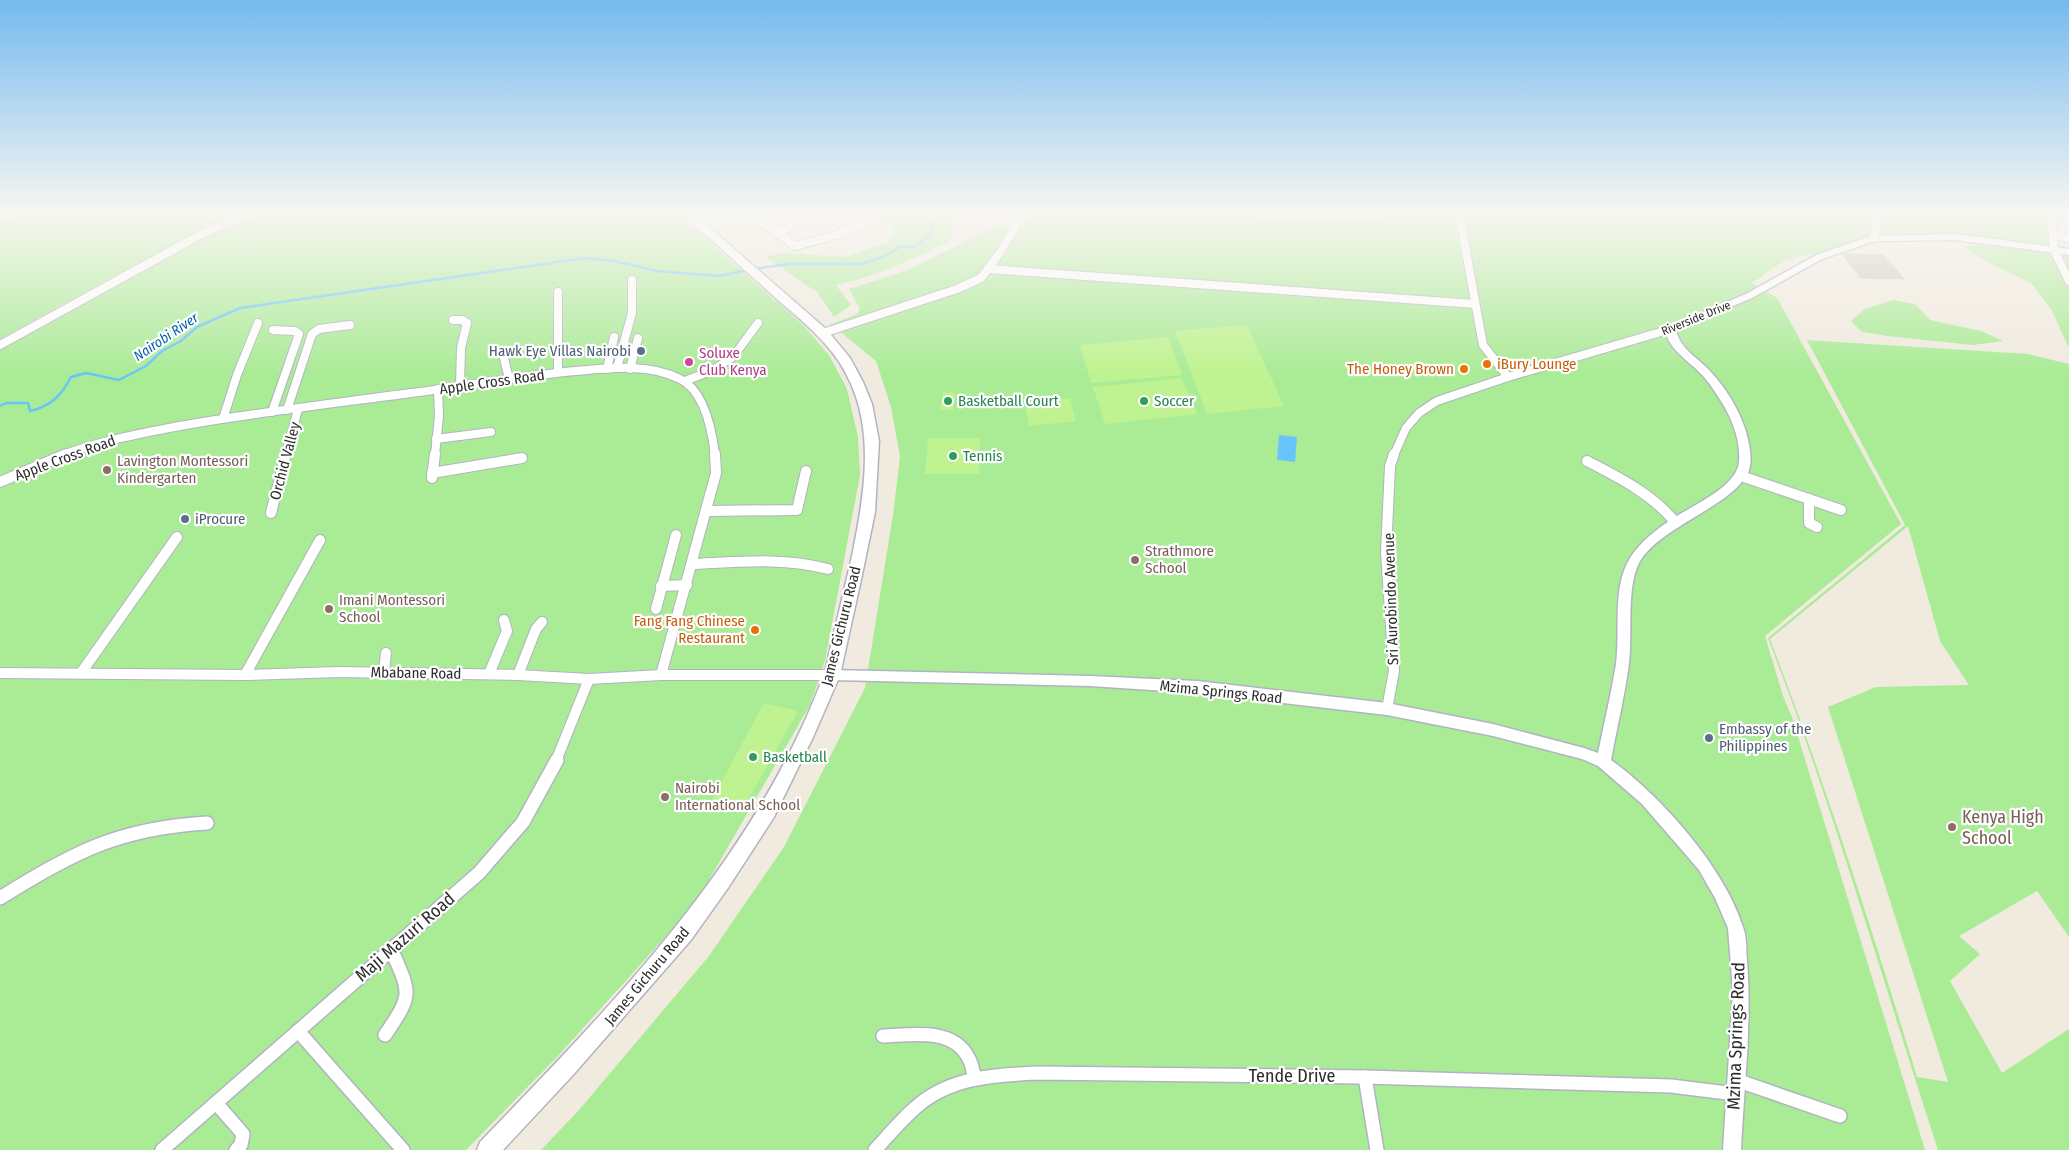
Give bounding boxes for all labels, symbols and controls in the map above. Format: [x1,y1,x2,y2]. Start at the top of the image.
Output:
street label: Riverside Drive [1659,298,1733,338]
water label: Nairobi River [131,309,202,365]
place label: Hawk Eye Villas Nairobi [489,342,631,360]
place label: Soluxe Club Kenya [699,344,767,379]
marker: Hawk Eye Villas Nairobi [635,345,647,357]
place label: iBury Lounge [1497,355,1576,373]
marker: Soluxe Club Kenya [683,356,695,368]
marker: iBury Lounge [1481,358,1493,370]
place label: The Honey Brown [1347,360,1454,378]
marker: The Honey Brown [1458,363,1470,375]
street label: Apple Cross Road [438,366,546,398]
place label: Basketball Court [958,392,1059,410]
place label: Soccer [1154,392,1195,410]
marker: Basketball Court [942,395,954,407]
marker: Soccer [1138,395,1150,407]
street label: Orchid Valley [266,420,304,502]
street label: Apple Cross Road [12,431,118,485]
place label: Tennis [963,447,1003,465]
marker: Tennis [947,450,959,462]
place label: Lavington Montessori Kindergarten [117,452,248,487]
marker: Lavington Montessori Kindergarten [101,464,113,476]
place label: iProcure [195,510,245,528]
marker: iProcure [179,513,191,525]
street label: Sri Aurobindo Avenue [1380,532,1402,666]
place label: Strathmore School [1145,542,1214,577]
marker: Strathmore School [1129,554,1141,566]
street label: James Gichuru Road [817,564,865,688]
place label: Imani Montessori School [339,591,445,626]
marker: Imani Montessori School [323,603,335,615]
place label: Fang Fang Chinese Restaurant [634,612,745,647]
marker: Fang Fang Chinese Restaurant [749,624,761,636]
street label: Mbabane Road [370,663,462,683]
street label: Mzima Springs Road [1159,677,1283,707]
place label: Embassy of the Philippines [1719,720,1811,755]
marker: Embassy of the Philippines [1703,732,1715,744]
place label: Basketball [763,748,827,766]
marker: Basketball [747,751,759,763]
place label: Nairobi International School [675,779,800,814]
marker: Nairobi International School [659,791,671,803]
place label: Kenya High School [1962,806,2044,849]
marker: Kenya High School [1946,821,1958,833]
street label: Maji Mazuri Road [351,888,459,986]
street label: James Gichuru Road [601,923,693,1029]
street label: Mzima Springs Road [1722,962,1750,1110]
street label: Tende Drive [1249,1065,1335,1087]

